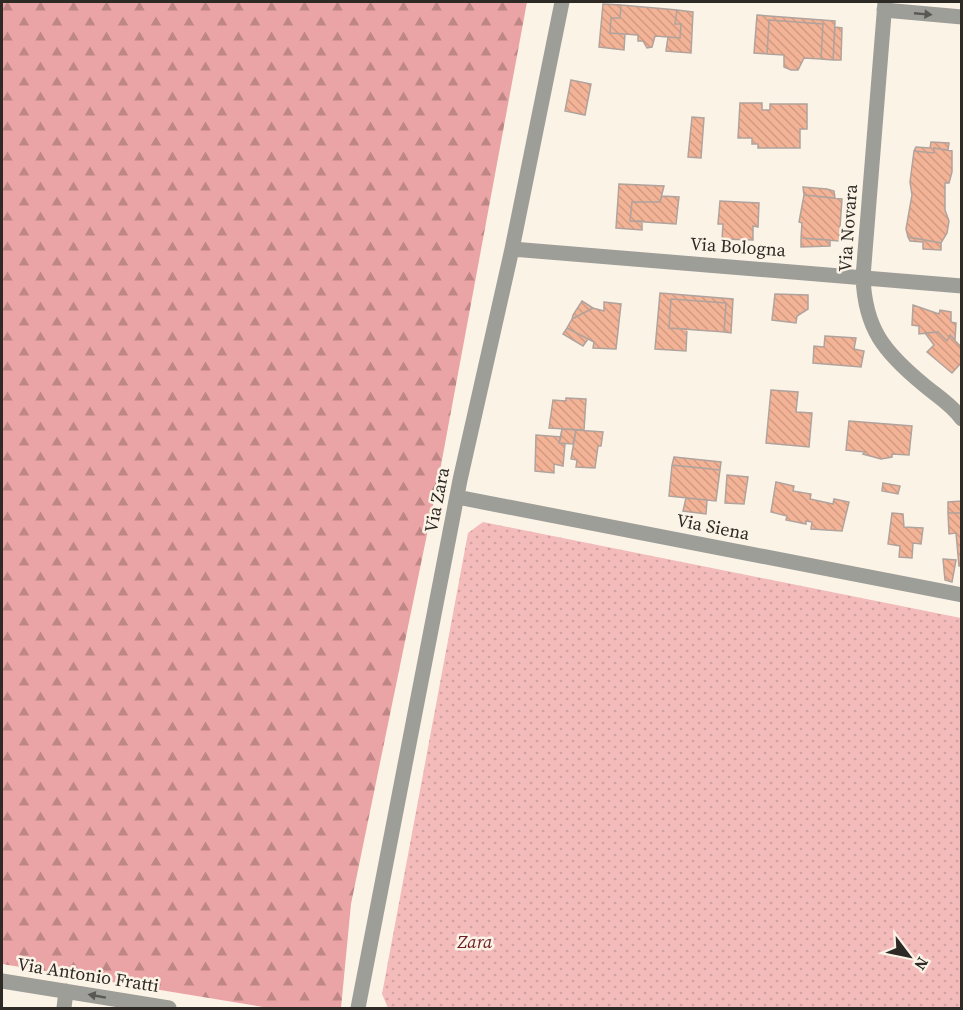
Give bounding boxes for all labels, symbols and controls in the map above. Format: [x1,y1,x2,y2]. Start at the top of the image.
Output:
one-way arrow [913,9,932,19]
street label: Via Novara [832,183,863,273]
street label: Via Bologna [689,231,788,262]
street label: Via Zara [418,464,455,535]
street label: Via Siena [674,507,753,546]
north arrow [879,926,939,986]
park label: Zara [457,929,493,954]
street label: Via Antonio Fratti [15,951,161,998]
text: N [909,953,934,975]
one-way arrow [87,991,106,1000]

